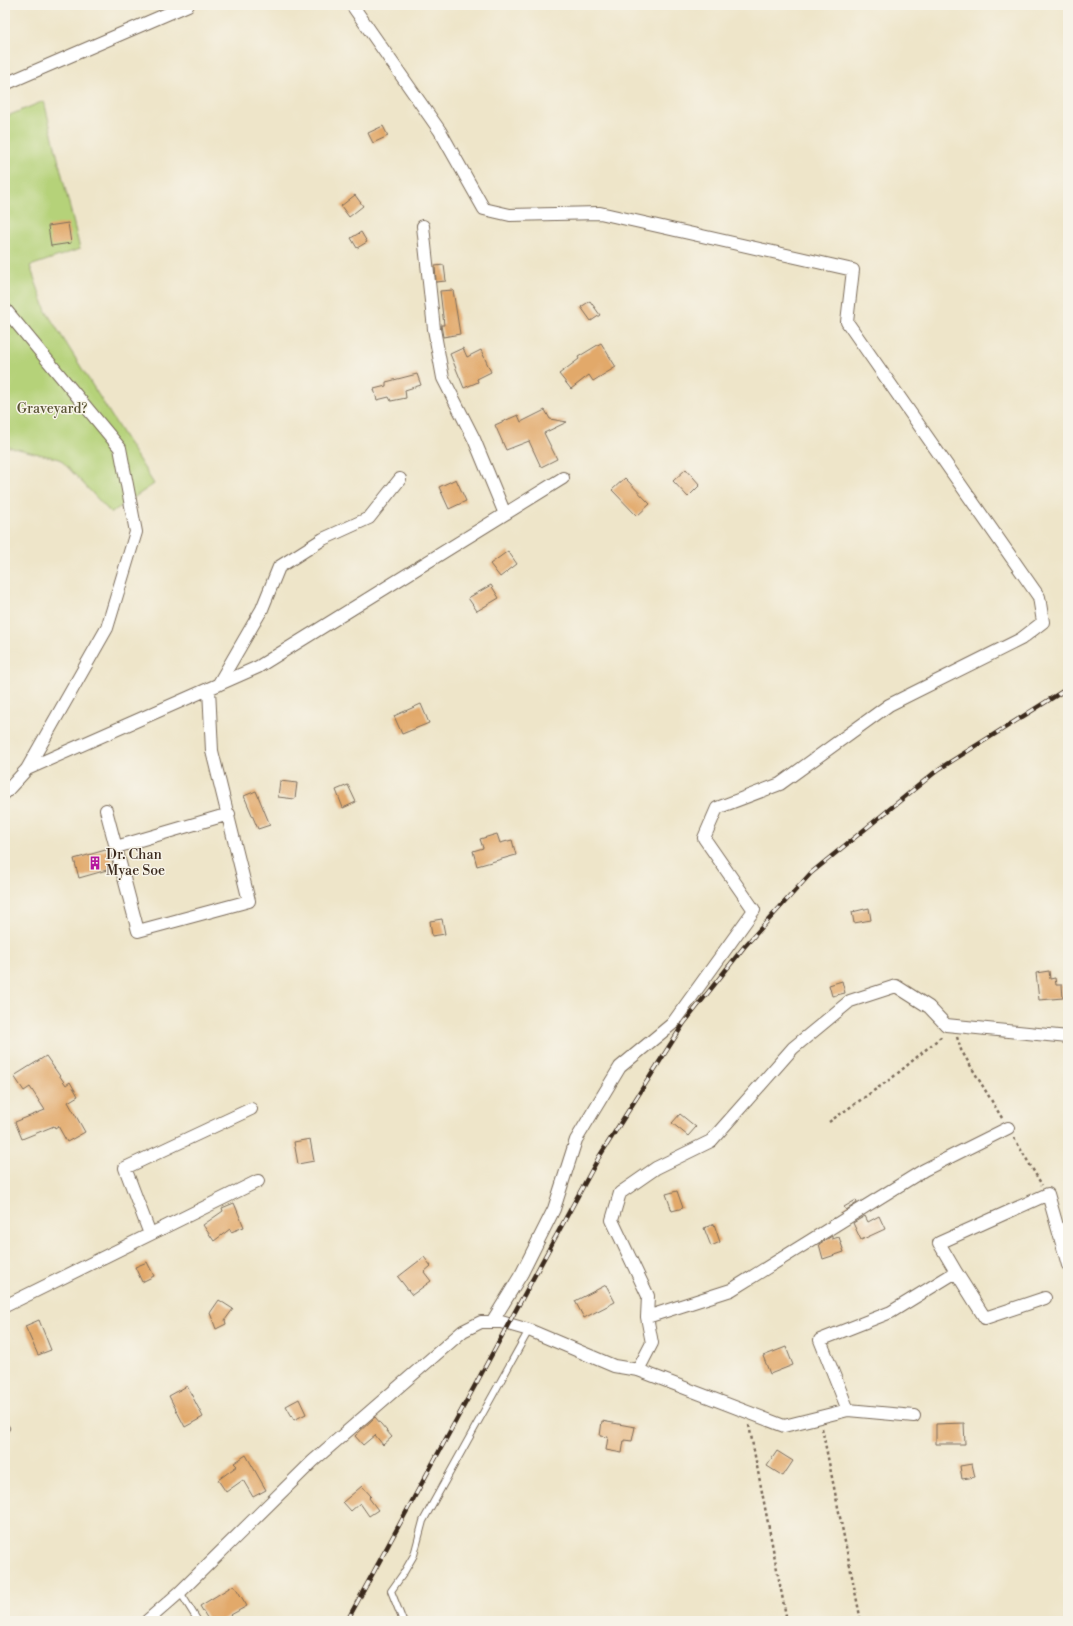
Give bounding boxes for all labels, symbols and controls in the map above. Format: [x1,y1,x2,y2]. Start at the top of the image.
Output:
park label: Graveyard? [17,400,87,418]
place label: Dr. Chan Myae Soe [106,846,165,880]
building icon: Dr. Chan Myae Soe [87,855,103,871]

